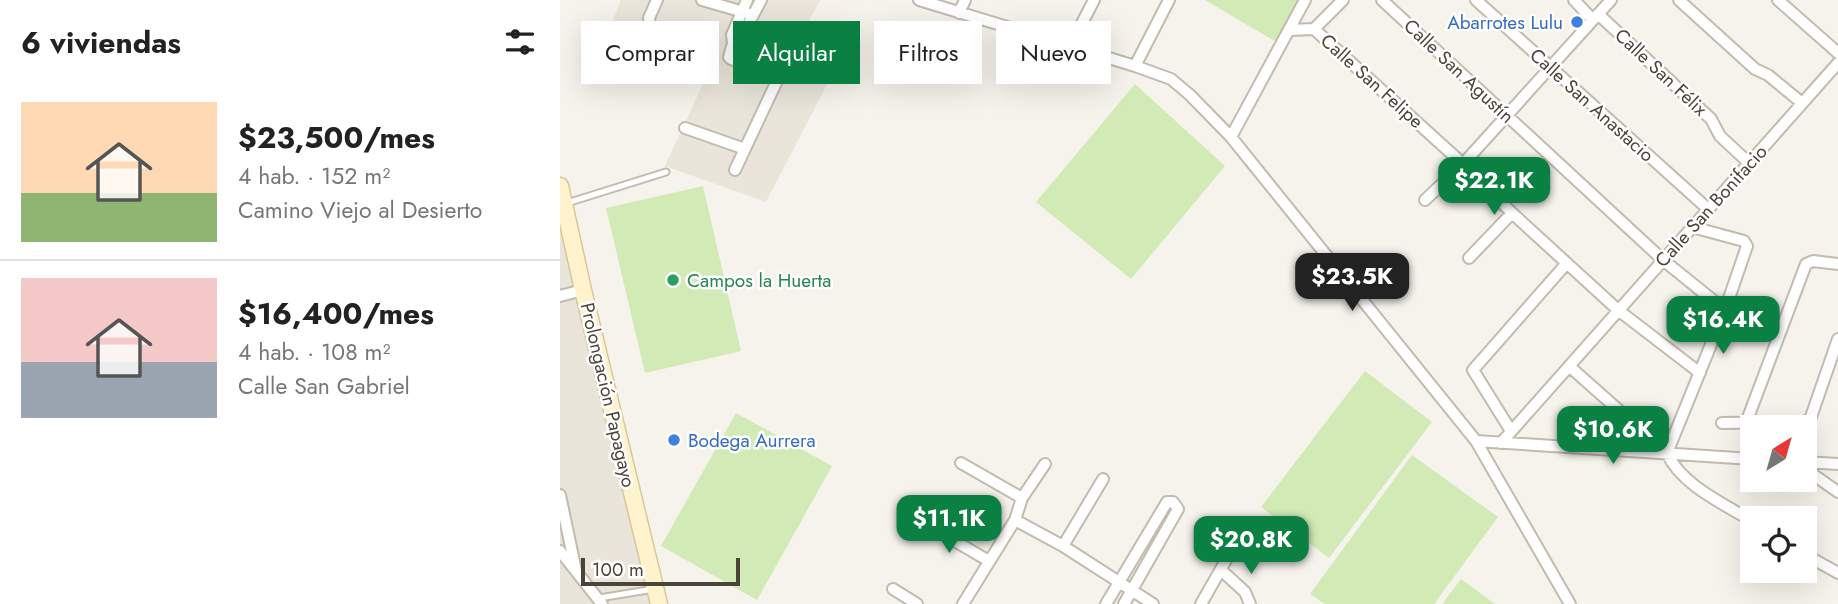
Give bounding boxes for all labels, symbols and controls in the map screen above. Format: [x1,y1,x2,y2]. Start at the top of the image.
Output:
place label: Abarrotes Lulu [1447,9,1563,36]
street label: Calle San Agustín [1398,13,1520,129]
marker: Abarrotes Lulu [1569,14,1585,30]
text: 6 viviendas [21,21,181,64]
chip: Comprar [581,21,719,84]
chip: Alquilar [733,21,860,84]
chip: Filtros [874,21,982,84]
chip: Nuevo [996,21,1111,84]
street label: Calle San Félix [1609,22,1713,122]
icon: filters [501,23,539,61]
street label: Calle San Felipe [1315,27,1430,135]
street label: Calle San Anastacio [1524,42,1660,168]
text: $23,500/mes [238,116,435,159]
icon: home [77,130,161,214]
street label: Calle San Bonifacio [1649,139,1773,273]
pin: $22.1K [1437,158,1551,217]
text: 4 hab. · 152 m² [238,159,390,193]
text: $22.1K [1454,163,1534,197]
text: Camino Viejo al Desierto [238,193,482,227]
pin: $23.5K [1295,254,1409,313]
text: $23.5K [1311,259,1393,293]
place label: Campos la Huerta [687,267,831,294]
marker: Campos la Huerta [665,272,681,288]
text: $16,400/mes [238,292,434,335]
pin: $16.4K [1666,296,1780,356]
street label: Prolongación Papagayo [574,300,642,490]
text: $16.4K [1683,302,1763,336]
icon: home [77,306,161,390]
text: 4 hab. · 108 m² [238,335,391,369]
text: Calle San Gabriel [238,369,410,403]
pin: $10.6K [1556,406,1670,466]
text: $10.6K [1573,412,1653,446]
north arrow [1740,415,1816,492]
map controls [1740,415,1817,583]
place label: Bodega Aurrera [688,427,816,454]
marker: Bodega Aurrera [666,432,682,448]
pin: $11.1K [892,496,1006,555]
text: $11.1K [913,501,985,535]
button: locate [1740,506,1817,583]
pin: $20.8K [1194,516,1308,576]
text: $20.8K [1210,522,1292,556]
scale bar [581,555,740,587]
text: 100 m [592,556,644,583]

